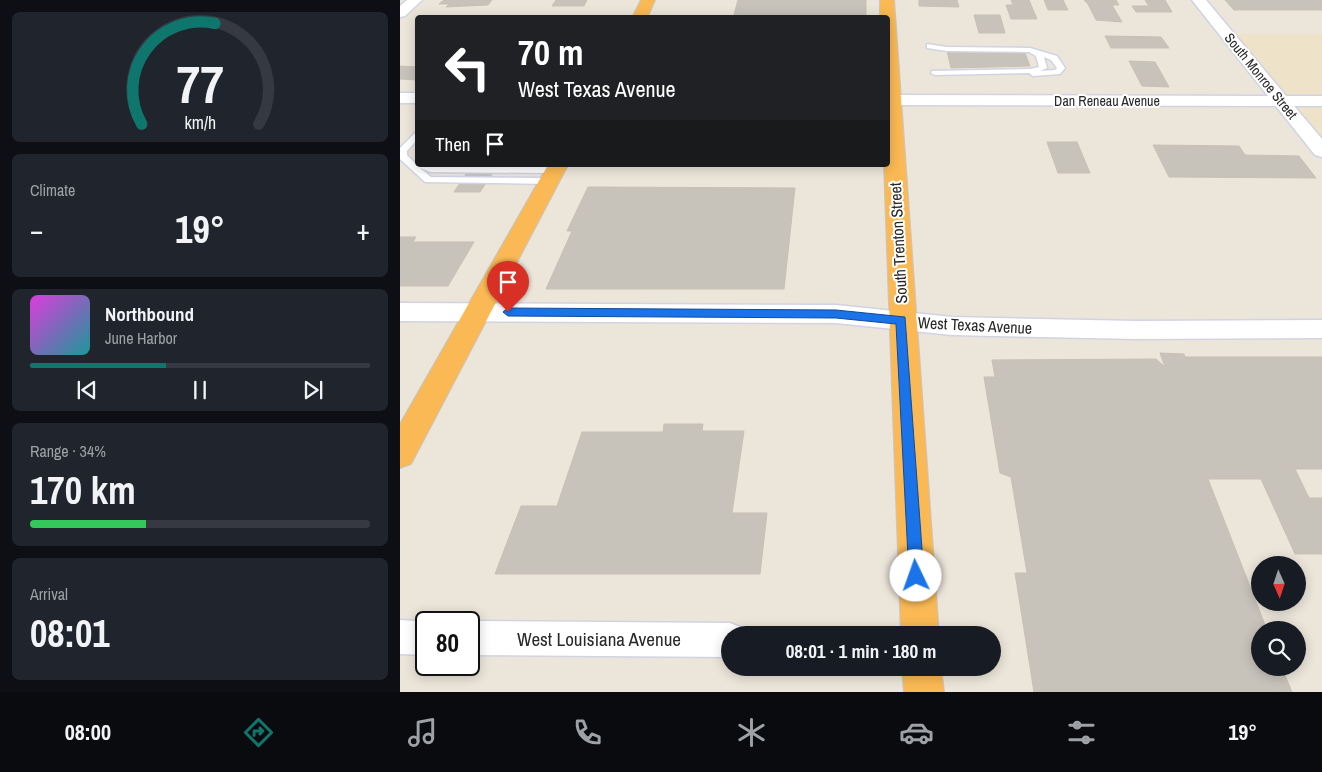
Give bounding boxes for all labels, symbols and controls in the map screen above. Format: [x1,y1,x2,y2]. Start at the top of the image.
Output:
text: 70 m [518,29,583,76]
street label: South Monroe Street [1221,29,1301,123]
icon: left [435,35,500,100]
text: 77 [176,49,224,119]
text: West Texas Avenue [518,74,676,104]
street label: Dan Reneau Avenue [1054,92,1160,110]
text: km/h [184,111,216,135]
icon: arrive [481,130,509,158]
text: Then [435,131,471,157]
text: Climate [30,179,75,201]
street label: South Trenton Street [884,182,912,304]
text: 19° [175,204,225,255]
text: − [30,211,43,249]
text: + [357,211,370,249]
pin [487,261,529,312]
icon: arrive [494,268,522,296]
text: Northbound [105,301,194,327]
street label: West Texas Avenue [917,311,1033,339]
text: June Harbor [105,327,177,349]
icon: previous [73,376,101,404]
icon: pause [186,376,214,404]
icon: next [299,376,327,404]
text: Range · 34% [30,440,106,462]
text: 170 km [30,465,136,516]
position arrow [889,549,941,601]
north arrow [1251,556,1306,611]
map controls [1251,556,1306,676]
text: Arrival [30,583,68,605]
text: 08:01 [30,608,110,659]
speed limit sign: 80 [415,611,480,676]
button: search [1251,621,1306,676]
street label: West Louisiana Avenue [517,626,681,652]
text: 08:01 · 1 min · 180 m [786,638,936,664]
icon: directions [241,715,276,750]
icon: music [405,715,440,750]
icon: phone [570,715,605,750]
icon: climate [734,715,769,750]
icon: car [899,715,934,750]
icon: filters [1064,715,1099,750]
text: 08:00 [65,717,111,747]
text: 19° [1228,717,1257,747]

